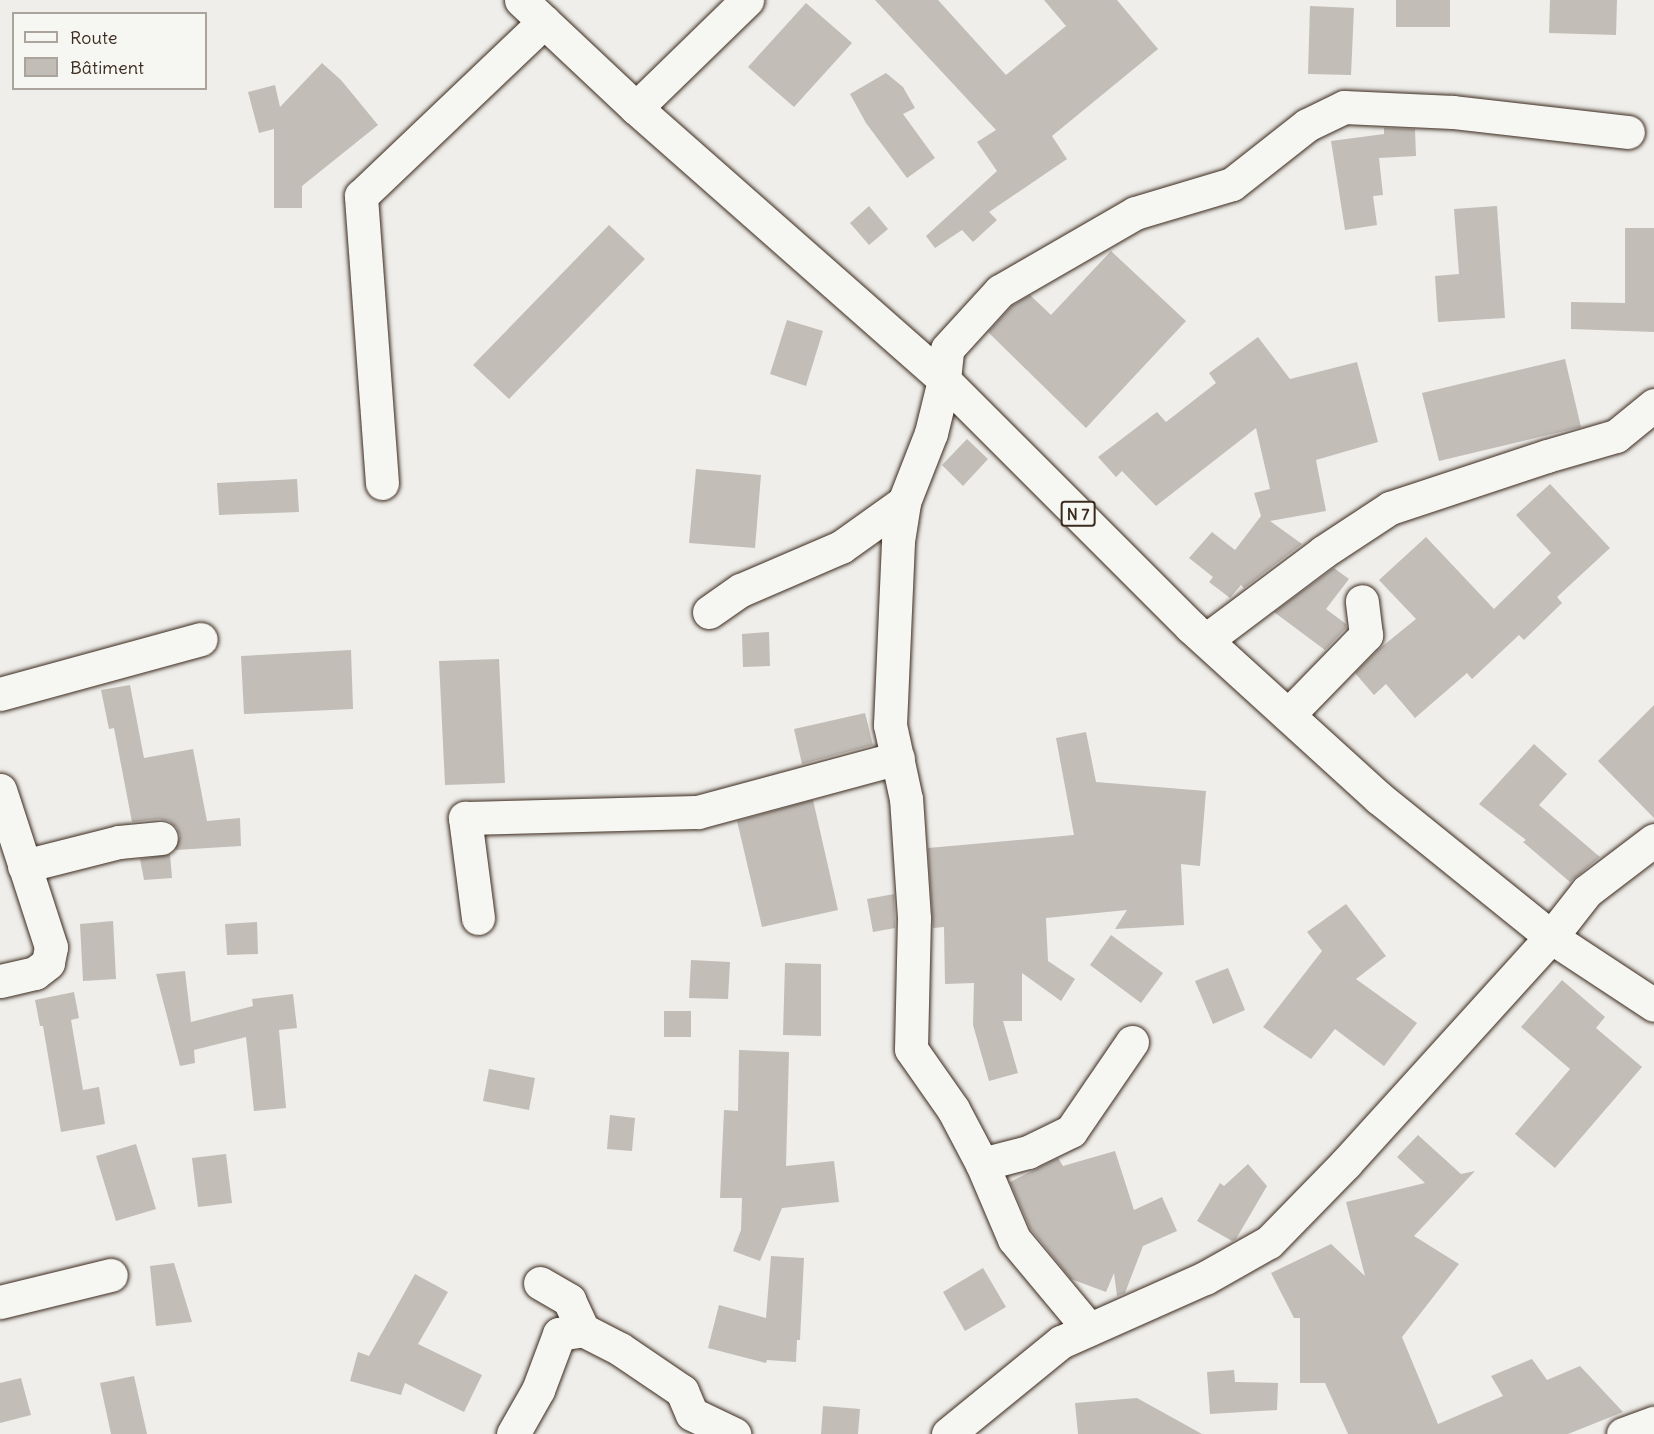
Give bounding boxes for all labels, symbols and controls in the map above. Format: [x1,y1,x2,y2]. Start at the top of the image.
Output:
legend [12,12,207,90]
text: Route [70,26,118,49]
text: Bâtiment [70,56,144,79]
road number: N 7 [1060,501,1096,527]

